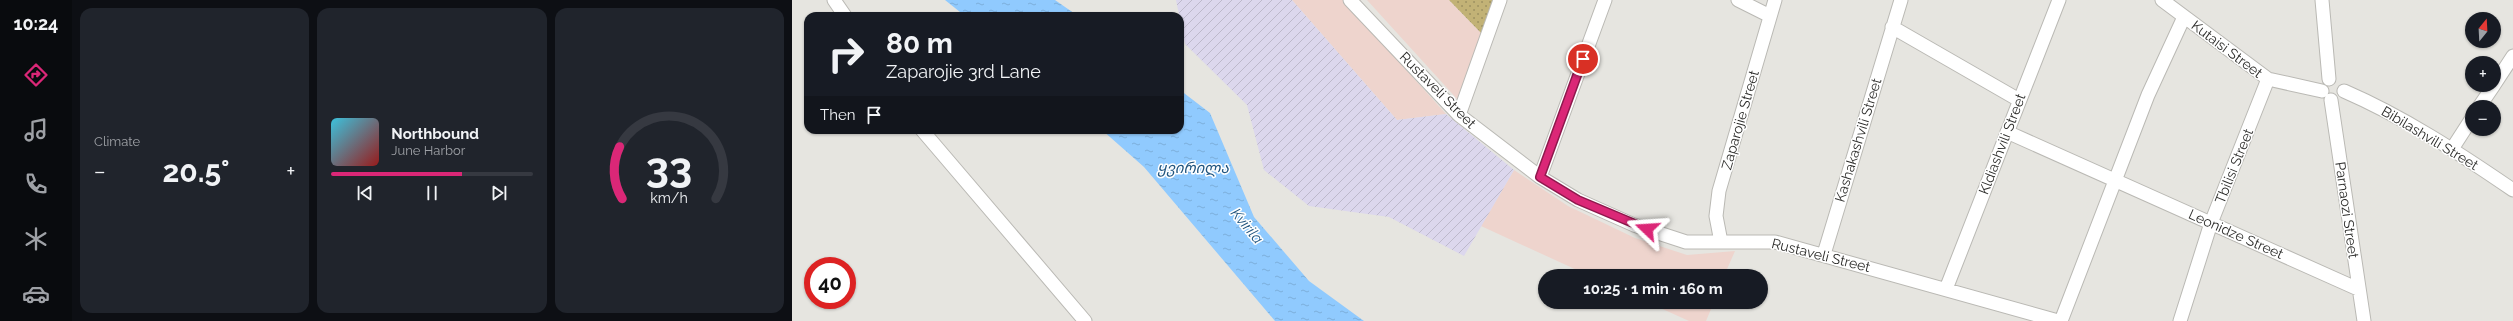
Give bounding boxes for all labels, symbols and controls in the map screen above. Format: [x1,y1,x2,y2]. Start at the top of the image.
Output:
north arrow [2465,12,2501,48]
map controls [2465,12,2501,136]
text: 10:24 [14,13,58,34]
street label: Kutaisi Street [2188,17,2266,81]
text: 80 m [886,27,953,60]
icon: right [820,28,872,80]
pin [1566,42,1600,76]
icon: arrive [1572,48,1594,70]
street label: Rustaveli Street [1397,49,1480,132]
button: + [2465,56,2501,92]
icon: directions [22,61,50,89]
text: Zaparojie 3rd Lane [886,61,1041,82]
street label: Zaparojie Street [1718,68,1762,171]
street label: Kashakashvili Street [1832,76,1885,204]
street label: Kldiashvili Street [1975,91,2029,197]
button: − [2465,100,2501,136]
street label: Bibilashvili Street [2379,103,2482,173]
icon: arrive [863,104,885,126]
text: Then [820,106,855,124]
icon: music [22,116,50,144]
text: Northbound [391,125,479,143]
street label: Tbilisi Street [2212,126,2256,206]
text: Climate [94,134,140,149]
text: 33 [646,142,693,191]
text: June Harbor [391,143,465,158]
text: 20.5° [162,154,230,189]
text: − [94,158,106,184]
text: + [286,158,295,184]
water label: ყვირილა [1157,159,1229,177]
street label: Parnaozi Street [2332,161,2362,260]
icon: phone [22,170,50,198]
icon: previous [354,182,376,204]
icon: pause [421,182,443,204]
icon: next [488,182,510,204]
text: km/h [650,189,688,205]
water label: Kvirila [1227,205,1267,247]
street label: Leonidze Street [2186,206,2286,262]
position arrow [1626,208,1668,250]
icon: climate [22,225,50,253]
street label: Rustaveli Street [1770,235,1872,275]
speed limit sign: 40 [804,257,856,309]
icon: car [22,280,50,308]
text: 10:25 · 1 min · 160 m [1583,280,1723,298]

